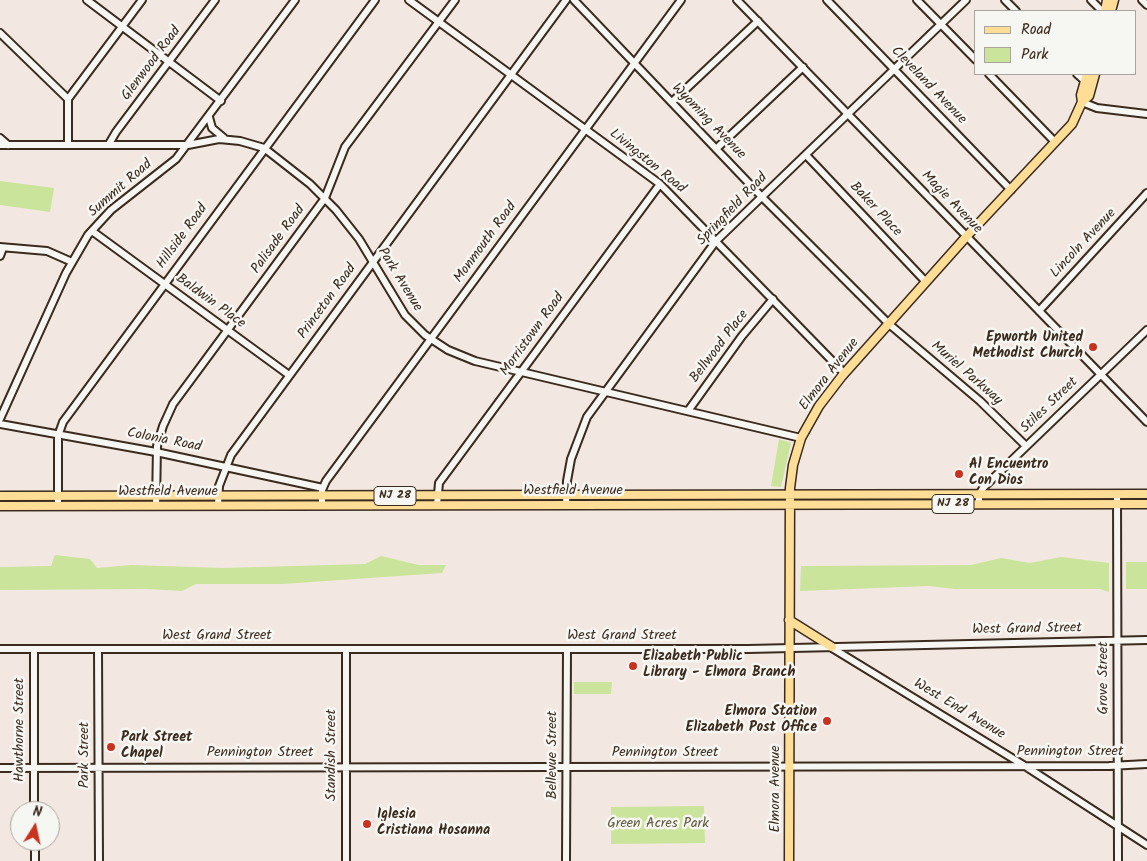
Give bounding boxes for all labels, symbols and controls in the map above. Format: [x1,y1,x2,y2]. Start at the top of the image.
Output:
legend [974,10,1137,75]
text: Road [1021,18,1051,42]
street label: Glenwood Road [119,24,185,104]
text: Park [1021,43,1048,67]
street label: Cleveland Avenue [887,44,969,128]
street label: Wyoming Avenue [667,80,749,164]
street label: Livingston Road [605,126,689,198]
street label: Summit Road [86,157,156,221]
street label: Magie Avenue [917,168,985,238]
street label: Springfield Road [694,170,772,250]
street label: Baker Place [845,179,905,241]
street label: Monmouth Road [451,199,521,287]
street label: Hillside Road [154,201,212,273]
street label: Palisade Road [249,203,309,277]
street label: Lincoln Avenue [1048,206,1120,282]
street label: Park Avenue [373,245,425,315]
street label: Princeton Road [295,261,361,343]
street label: Baldwin Place [172,271,248,333]
street label: Morristown Road [497,290,569,380]
street label: Bellwood Place [687,307,753,387]
place label: Epworth United Methodist Church [972,331,1083,364]
street label: Elmora Avenue [797,335,863,415]
street label: Muriel Parkway [927,338,1005,410]
marker: Epworth United Methodist Church [1087,341,1099,353]
street label: Stiles Street [1018,375,1082,437]
street label: Colonia Road [125,426,203,456]
place label: Al Encuentro Con Dios [969,458,1048,491]
marker: Al Encuentro Con Dios [953,468,965,480]
street label: Westfield Avenue [523,484,623,500]
street label: Westfield Avenue [118,485,218,501]
road number: NJ 28 [374,486,416,506]
road number: NJ 28 [932,494,974,514]
street label: West Grand Street [972,621,1082,639]
street label: West Grand Street [162,629,272,645]
street label: West Grand Street [567,629,677,645]
street label: Grove Street [1097,642,1113,714]
place label: Elizabeth Public Library - Elmora Branch [643,650,795,682]
marker: Elizabeth Public Library - Elmora Branch [627,660,639,672]
street label: West End Avenue [910,676,1008,744]
street label: Hawthorne Street [13,678,29,782]
place label: Elmora Station Elizabeth Post Office [686,705,817,738]
street label: Standish Street [325,709,341,801]
street label: Bellevue Street [546,711,562,799]
marker: Elmora Station Elizabeth Post Office [821,715,833,727]
street label: Park Street [78,722,94,788]
place label: Park Street Chapel [121,731,192,764]
marker: Park Street Chapel [105,741,117,753]
street label: Elmora Avenue [769,745,785,833]
street label: Pennington Street [1017,745,1123,761]
street label: Pennington Street [207,746,313,762]
street label: Pennington Street [612,746,718,762]
north arrow [10,801,60,851]
text: N [31,801,44,824]
place label: Iglesia Cristiana Hosanna [377,808,490,840]
park label: Green Acres Park [607,817,709,833]
marker: Iglesia Cristiana Hosanna [361,818,373,830]

